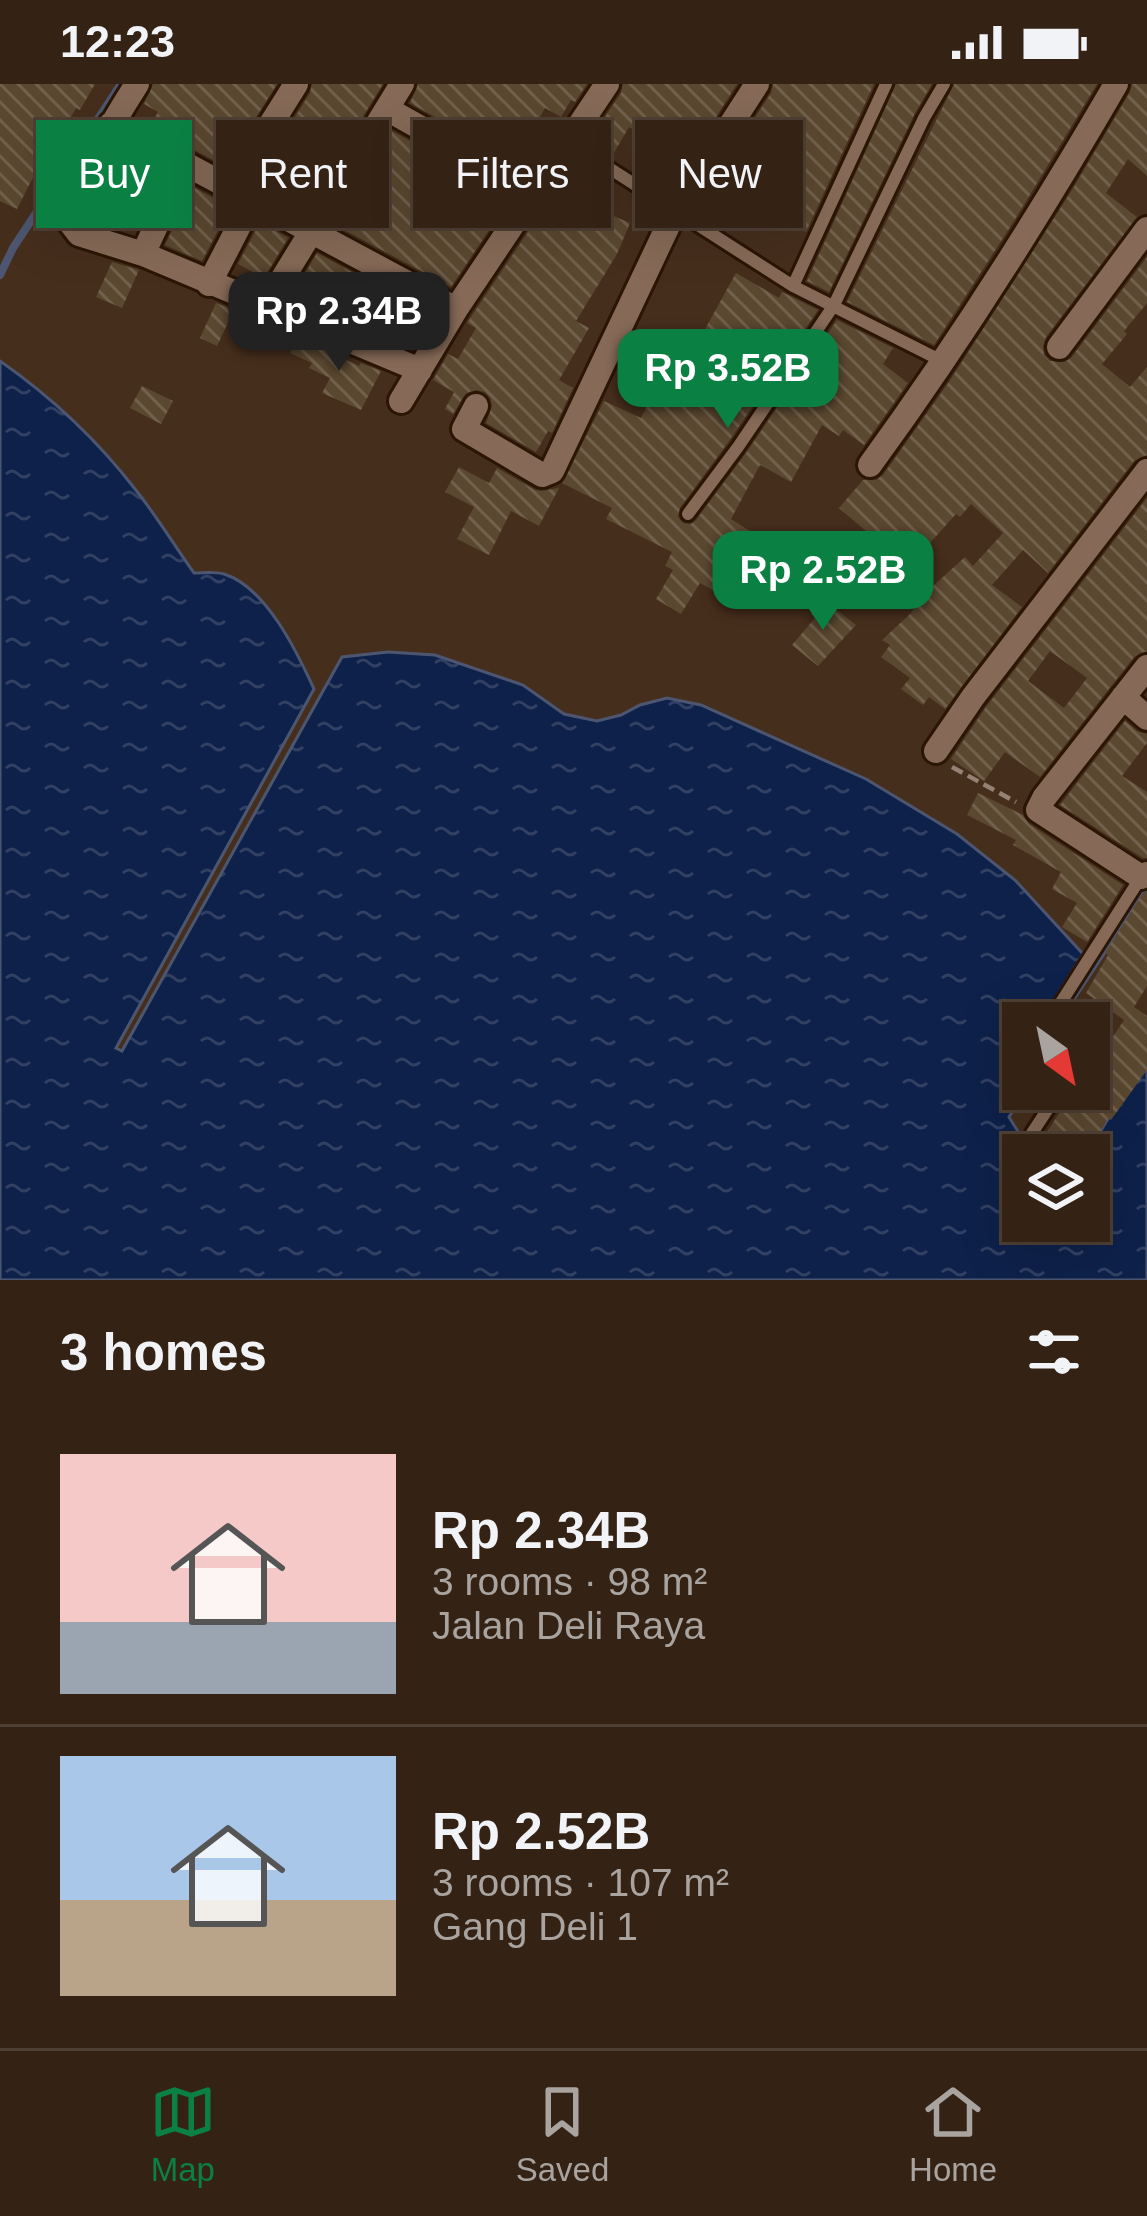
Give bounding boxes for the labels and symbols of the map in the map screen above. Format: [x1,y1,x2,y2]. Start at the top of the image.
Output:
pin: Rp 2.34B [215,272,463,374]
pin: Rp 3.52B [604,329,852,431]
pin: Rp 2.52B [699,531,947,633]
north arrow [1002,1002,1110,1110]

